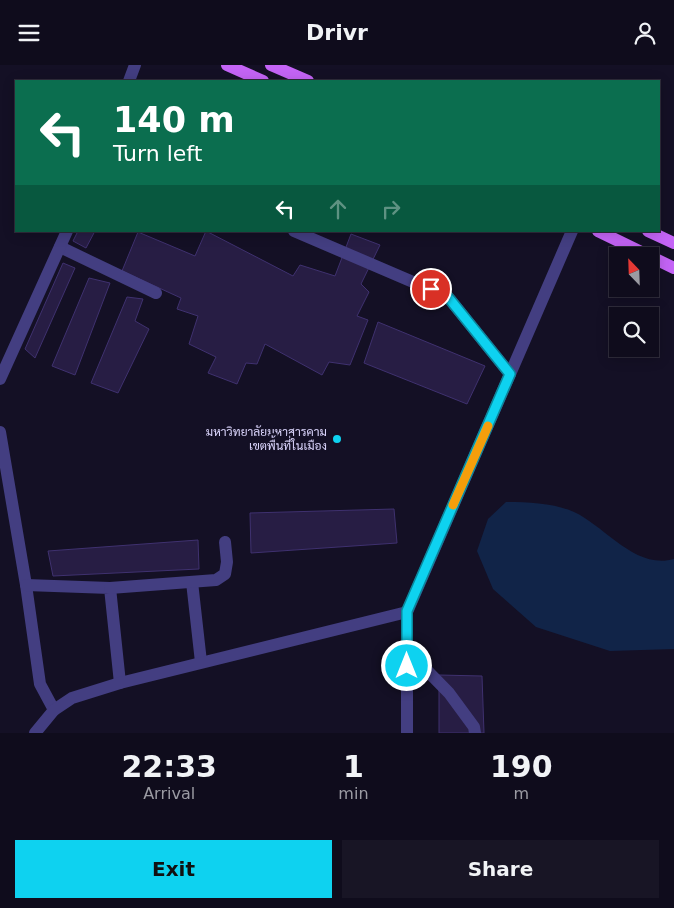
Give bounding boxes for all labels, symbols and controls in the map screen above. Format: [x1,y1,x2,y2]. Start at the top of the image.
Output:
icon: menu [15,19,43,47]
icon: person [631,19,659,47]
text: Drivr [306,20,368,45]
icon: left [30,100,95,165]
text: 140 m [113,100,235,140]
text: Turn left [113,141,202,166]
icon: left [271,195,299,223]
icon: ahead [324,195,352,223]
icon: right [377,195,405,223]
north arrow [609,247,659,297]
map controls [609,247,659,357]
pin [410,268,452,310]
icon: arrive [417,275,445,303]
button: search [609,307,659,357]
place label: มหาวิทยาลัยมหาสารคาม เขตพื้นที่ในเมือง [206,425,327,453]
marker: มหาวิทยาลัยมหาสารคาม เขตพื้นที่ในเมือง [331,433,343,445]
position arrow [380,639,432,691]
text: 22:33 [121,749,217,784]
text: 1 [343,749,364,784]
text: 190 [490,749,553,784]
text: Arrival [143,784,195,803]
text: min [338,784,369,803]
text: m [513,784,529,803]
button: Exit [15,840,332,898]
button: Share [342,840,659,898]

